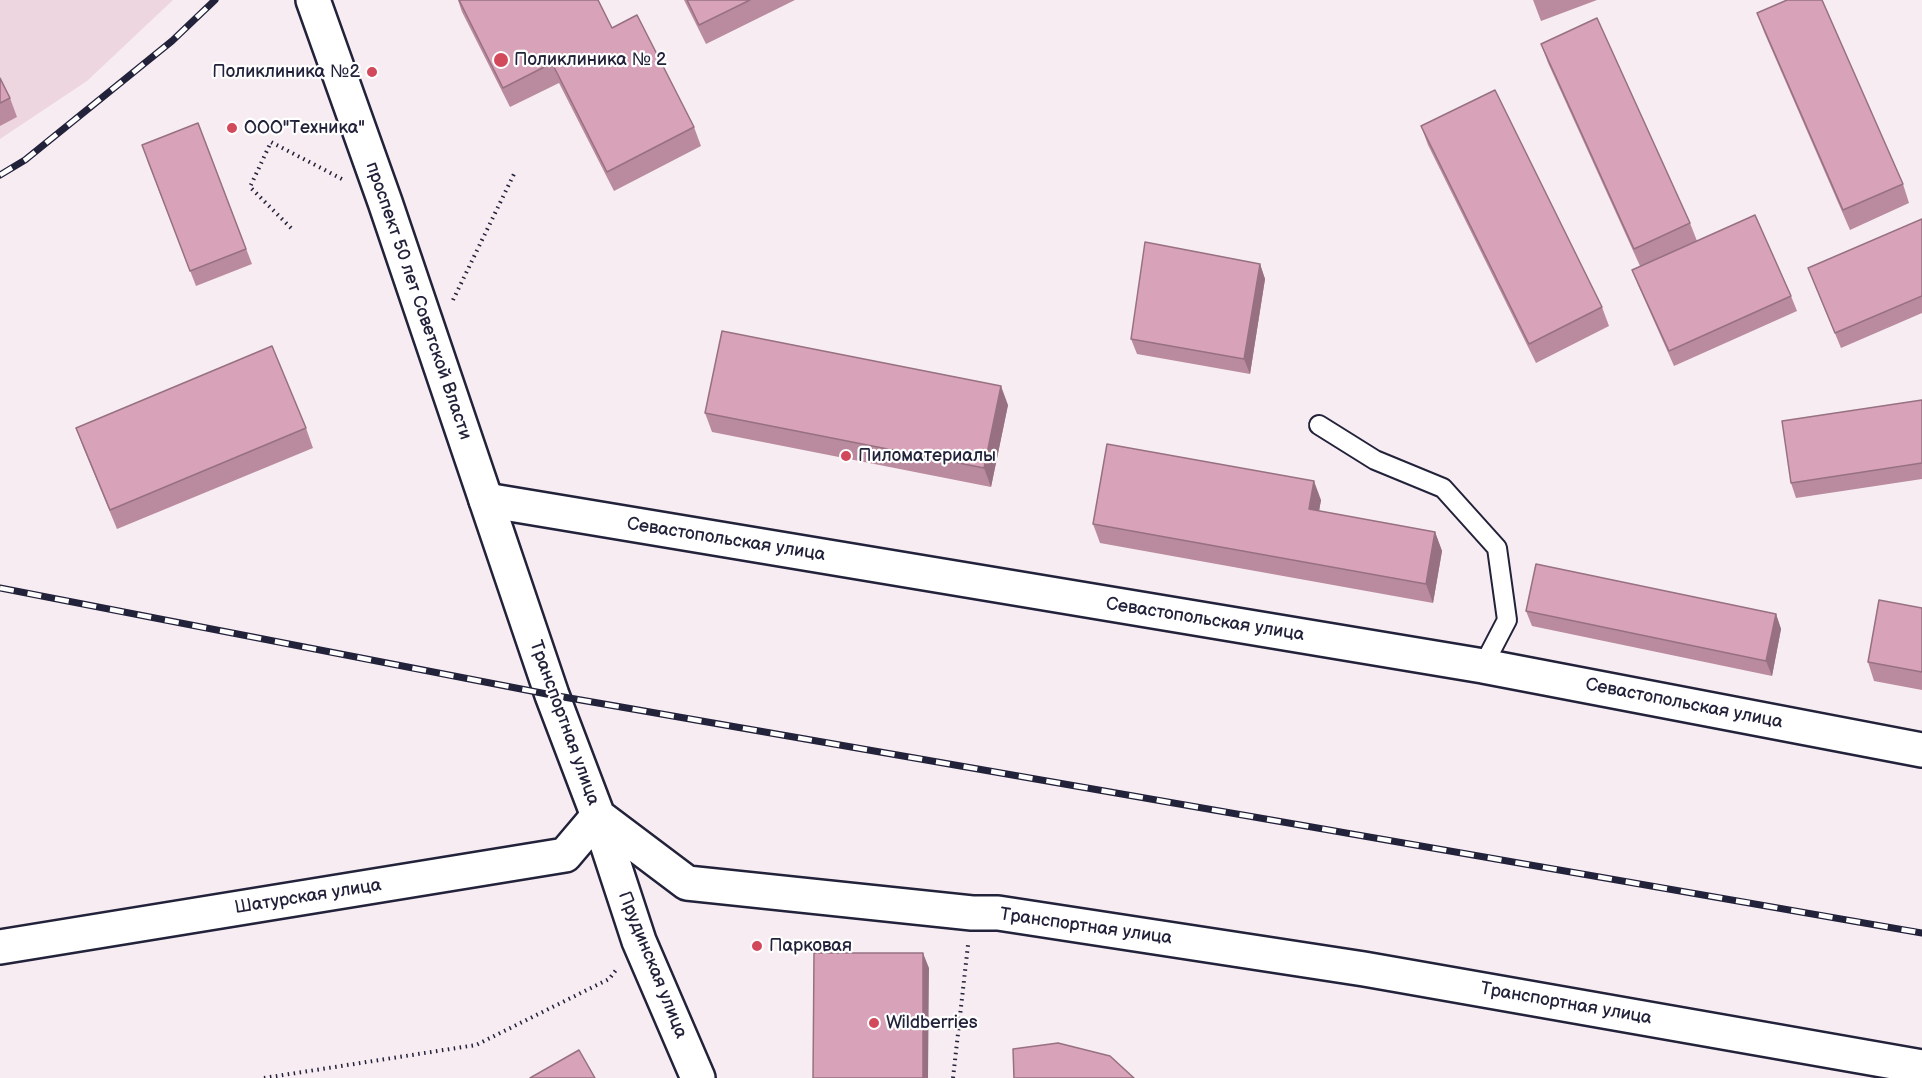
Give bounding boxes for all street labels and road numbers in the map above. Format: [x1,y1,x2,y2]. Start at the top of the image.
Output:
street label: проспект 50 лет Советской Власти [360,159,476,443]
street label: Севастопольская улица [625,514,827,566]
street label: Севастопольская улица [1104,594,1306,646]
street label: Транспортная улица [524,638,604,808]
street label: Севастопольская улица [1583,674,1785,734]
street label: Шатурская улица [233,875,383,919]
street label: Прудинская улица [613,888,691,1042]
street label: Транспортная улица [998,904,1174,950]
street label: Транспортная улица [1479,978,1653,1030]

